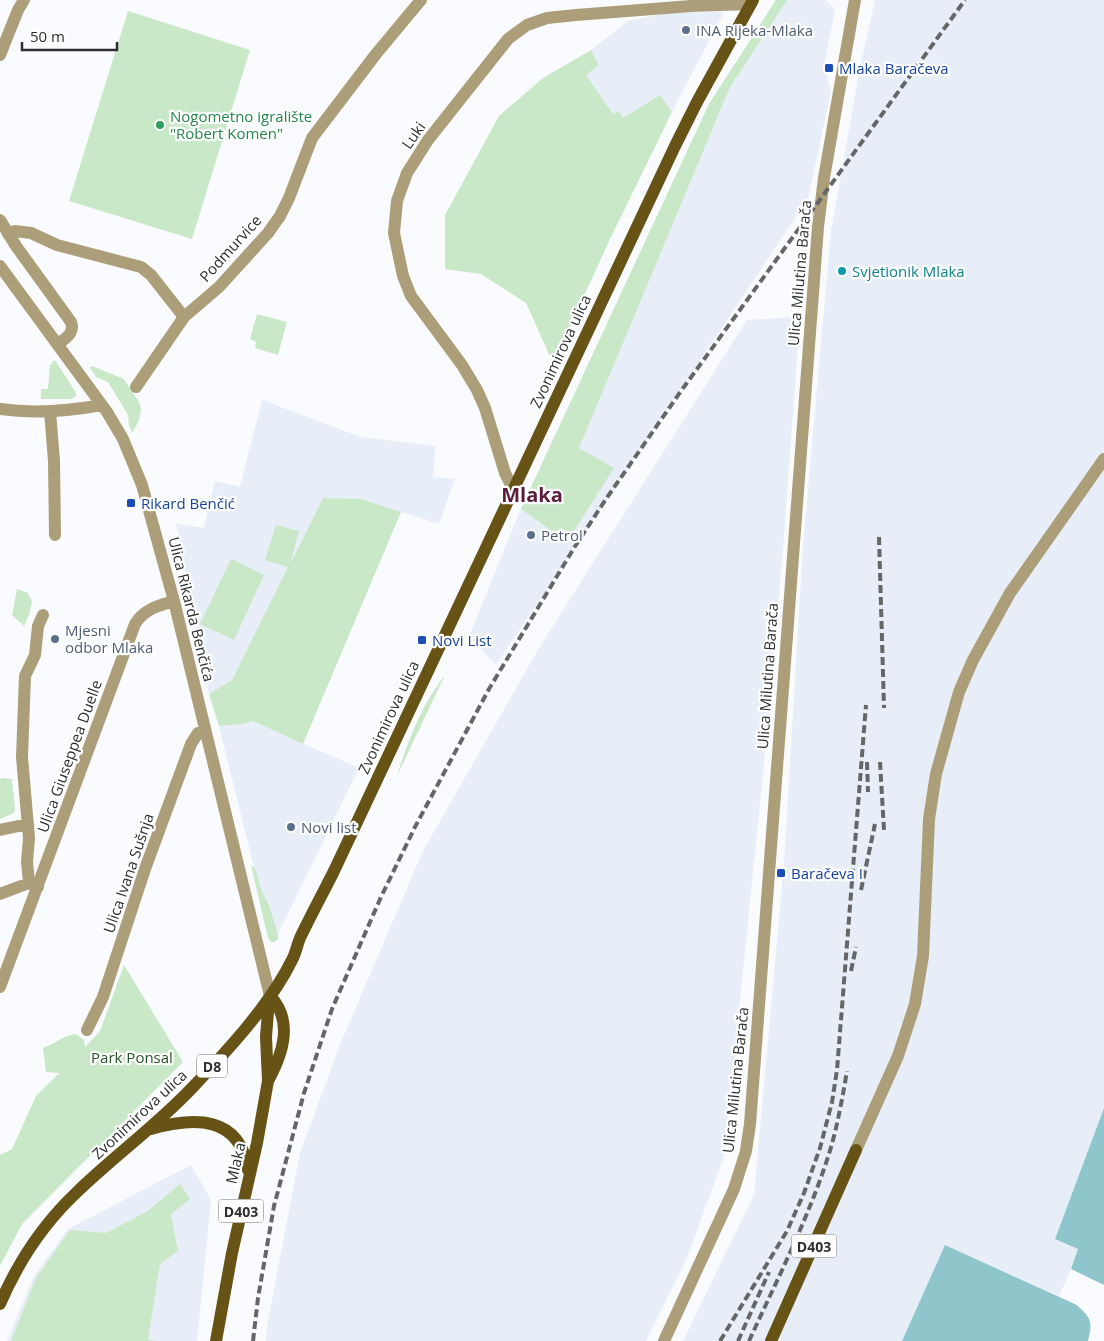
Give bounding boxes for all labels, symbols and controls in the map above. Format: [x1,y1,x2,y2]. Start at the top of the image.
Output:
scale bar [22,20,118,52]
place label: INA Rijeka-Mlaka [696,20,813,40]
marker: INA Rijeka-Mlaka [680,24,692,36]
text: 50 m [30,26,65,46]
place label: Mlaka Baračeva [839,58,949,78]
marker: Mlaka Baračeva [823,62,835,74]
place label: Nogometno igralište "Robert Komen" [170,106,312,143]
street label: Luki [397,118,429,152]
marker: Nogometno igralište "Robert Komen" [154,119,166,131]
street label: Ulica Milutina Barača [783,199,815,347]
street label: Podmurvice [195,210,265,286]
place label: Svjetionik Mlaka [852,261,965,281]
marker: Svjetionik Mlaka [836,265,848,277]
street label: Zvonimirova ulica [525,291,595,411]
district label: Mlaka [501,481,563,508]
place label: Rikard Benčić [141,493,235,513]
marker: Rikard Benčić [125,497,137,509]
place label: Petrol [541,525,583,545]
marker: Petrol [525,529,537,541]
street label: Ulica Rikarda Benčića [164,535,220,683]
street label: Ulica Milutina Barača [752,602,782,750]
place label: Mjesni odbor Mlaka [65,620,153,657]
place label: Novi List [432,630,492,650]
marker: Mjesni odbor Mlaka [49,633,61,645]
marker: Novi List [416,634,428,646]
street label: Zvonimirova ulica [353,657,423,777]
street label: Ulica Giuseppea Duelle [32,677,106,835]
street label: Ulica Ivana Sušnja [98,811,158,935]
place label: Novi list [301,817,357,837]
marker: Novi list [285,821,297,833]
place label: Baračeva I [791,863,863,883]
marker: Baračeva I [775,867,787,879]
street label: Ulica Milutina Barača [717,1006,753,1154]
park label: Park Ponsal [91,1047,173,1067]
road number: D8 [197,1054,227,1078]
street label: Zvonimirova ulica [87,1065,191,1163]
street label: Mlaka [221,1140,249,1186]
road number: D403 [218,1200,264,1222]
road number: D403 [792,1234,836,1258]

